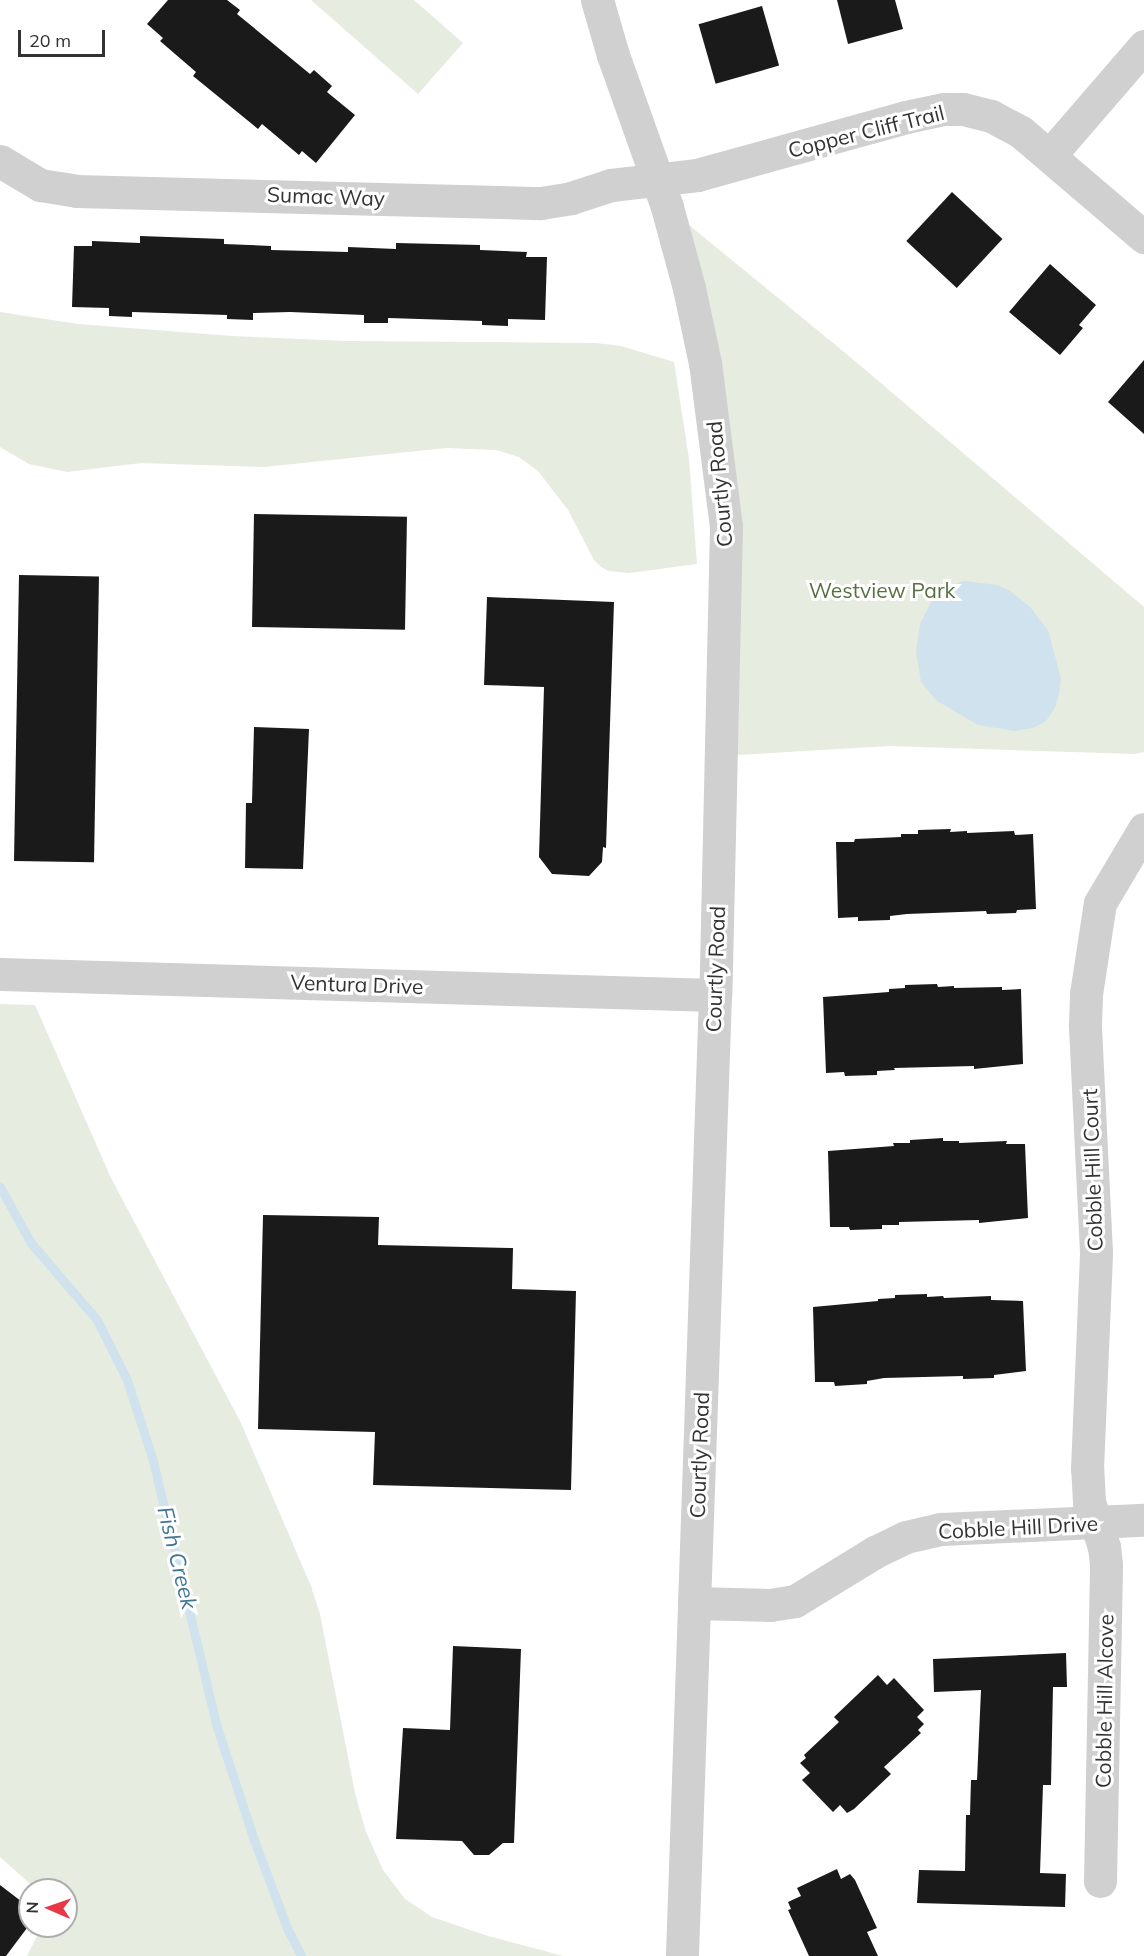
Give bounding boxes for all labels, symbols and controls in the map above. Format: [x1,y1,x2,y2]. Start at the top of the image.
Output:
scale bar [21,18,108,56]
text: 20 m [29,29,71,52]
street label: Copper Cliff Trail [785,99,947,163]
street label: Sumac Way [267,181,385,211]
street label: Courtly Road [701,420,737,548]
park label: Westview Park [809,577,955,603]
street label: Courtly Road [700,905,730,1033]
street label: Ventura Drive [290,969,424,999]
street label: Cobble Hill Court [1077,1088,1107,1252]
street label: Courtly Road [684,1391,714,1519]
water label: Fish Creek [151,1504,203,1612]
street label: Cobble Hill Drive [937,1510,1099,1544]
street label: Cobble Hill Alcove [1090,1614,1118,1788]
north arrow [18,1878,78,1938]
text: N [22,1901,42,1914]

